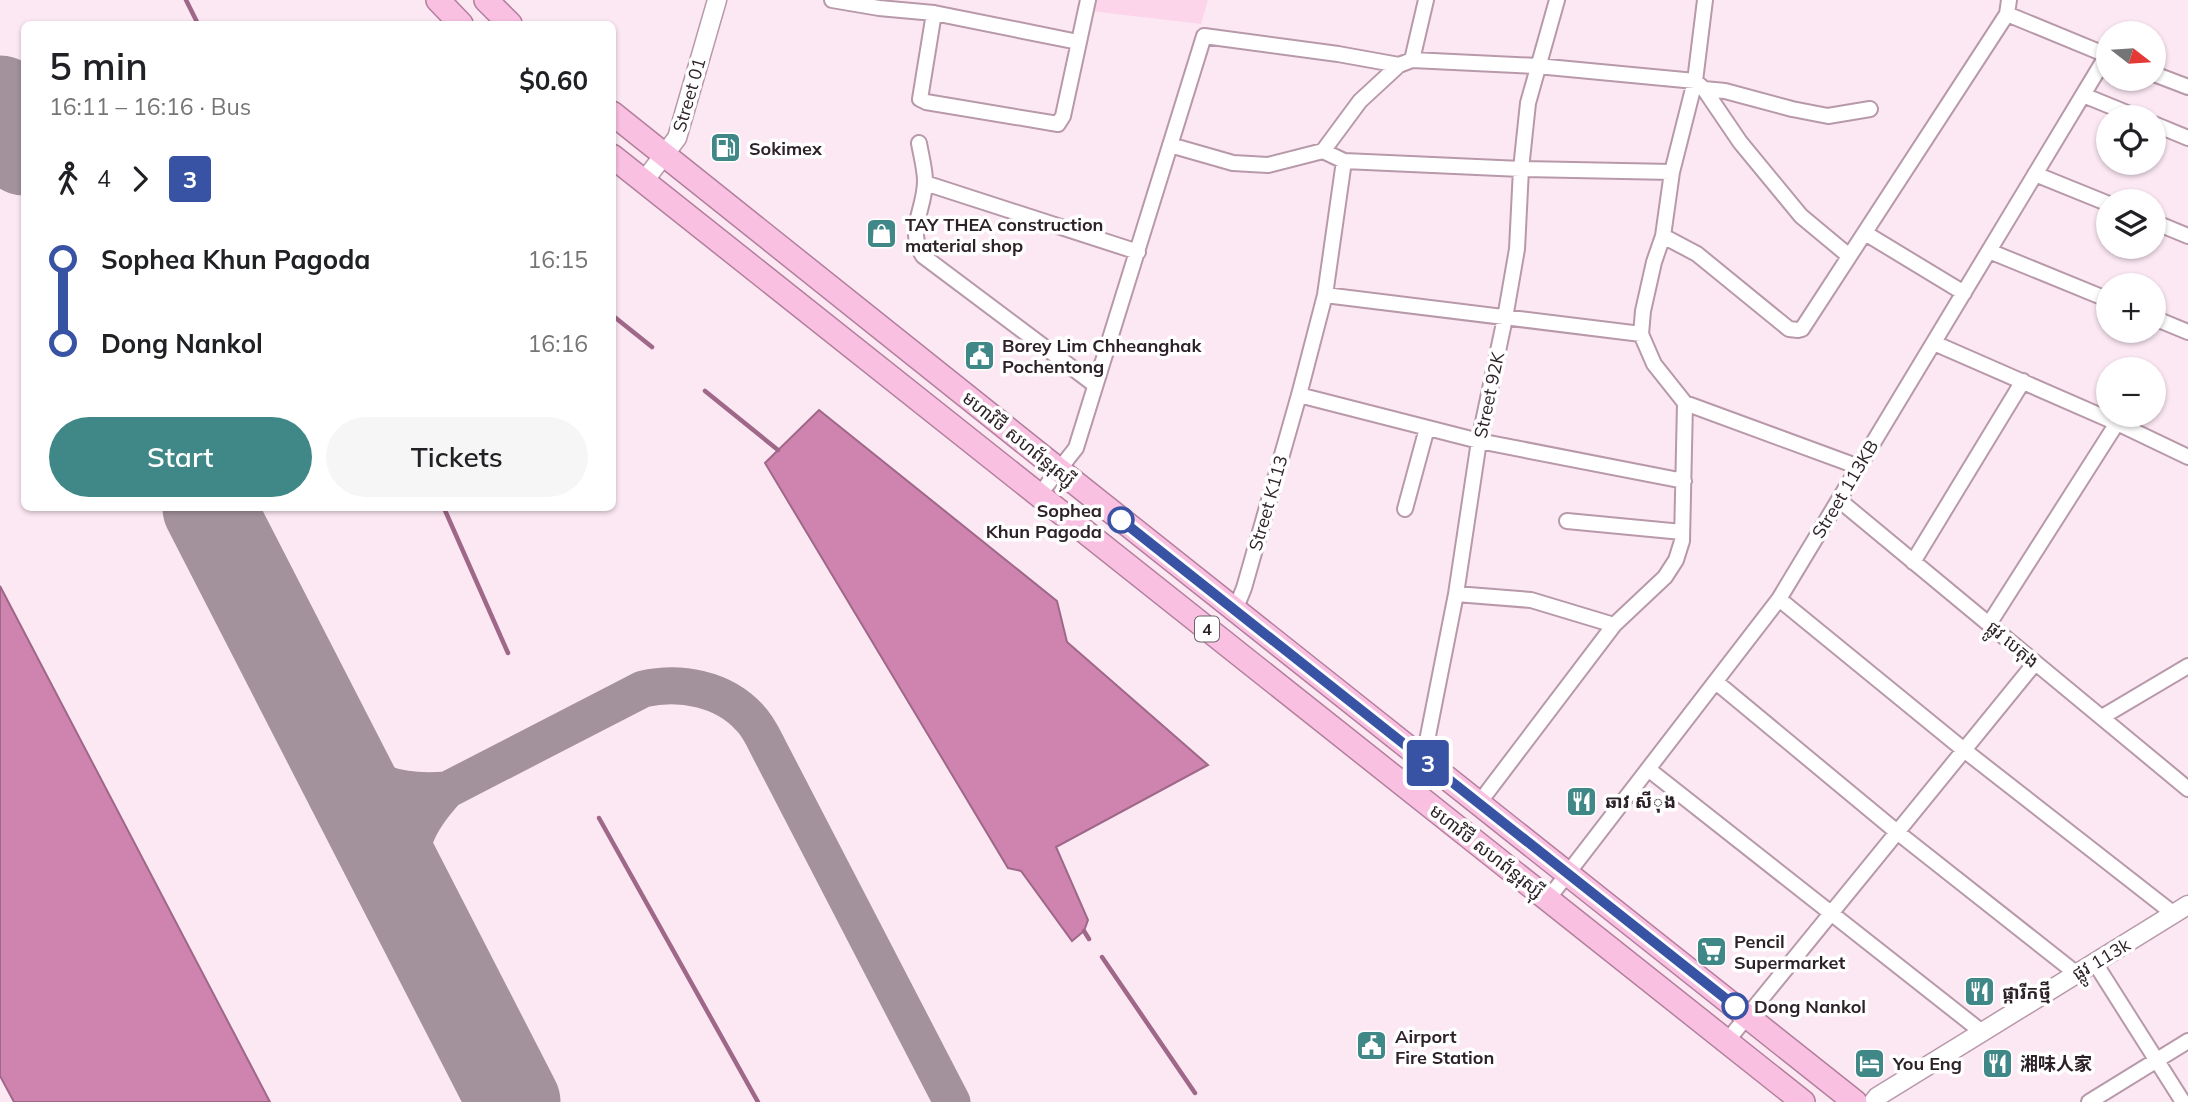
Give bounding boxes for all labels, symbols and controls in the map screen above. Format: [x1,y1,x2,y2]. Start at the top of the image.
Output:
north arrow [2096,21,2166,91]
map controls [2096,21,2166,427]
text: 5 min [49,42,148,90]
street label: Street 01 [667,55,711,135]
text: $0.60 [519,64,588,97]
text: 16:11 – 16:16 · Bus [49,92,251,121]
button: locate [2096,105,2166,175]
fuel station icon: Sokimex [709,131,743,165]
place label: Sokimex [749,137,823,160]
icon: walk [49,160,87,198]
icon: forward [121,160,159,198]
text: 4 [97,164,111,193]
text: 3 [183,164,197,194]
button: layers [2096,189,2166,259]
place label: TAY THEA construction material shop [905,213,1103,257]
shop icon: TAY THEA construction material shop [865,217,899,251]
text: Sophea Khun Pagoda [101,243,370,276]
text: 16:15 [528,245,588,274]
button: + [2096,273,2166,343]
text: Dong Nankol [101,327,263,360]
text: 16:16 [528,329,588,358]
place label: Borey Lim Chheanghak Pochentong [1002,334,1202,378]
public building icon: Borey Lim Chheanghak Pochentong [962,338,996,372]
street label: Street 92K [1469,349,1509,440]
button: − [2096,357,2166,427]
street label: មហាវិថី សហព័ន្ធរុស្ស៊ី [954,386,1080,496]
button: Start [49,417,312,497]
button: Tickets [326,417,588,497]
street label: Street 113KB [1807,436,1883,542]
street label: Street K113 [1243,453,1293,553]
place label: Sophea Khun Pagoda [986,499,1102,543]
marker: Sophea Khun Pagoda [1108,507,1134,533]
street label: ផ្លូវ បេតុង [1979,615,2044,677]
road number: 4 [1195,616,1219,642]
line badge: 3 [1405,740,1451,786]
text: 3 [1421,748,1435,778]
restaurant icon: ឆាវ សីុង [1565,784,1599,818]
place label: ឆាវ សីុង [1605,790,1676,813]
street label: មហាវិថី សហព័ន្ធរុស្ស៊ី [1422,799,1549,907]
place label: Pencil Supermarket [1734,930,1845,974]
street label: ផ្លូវ 113k [2068,932,2138,990]
supermarket icon: Pencil Supermarket [1694,934,1728,968]
restaurant icon: ផ្ការីកថ្មី [1962,975,1996,1009]
place label: ផ្ការីកថ្មី [2002,981,2051,1004]
marker: Dong Nankol [1722,993,1748,1019]
place label: Dong Nankol [1754,995,1866,1018]
place label: Airport Fire Station [1395,1025,1494,1069]
public building icon: Airport Fire Station [1355,1029,1389,1063]
hotel icon: You Eng [1853,1046,1887,1080]
restaurant icon: 湘味人家 [1980,1046,2014,1080]
place label: You Eng [1892,1052,1962,1075]
place label: 湘味人家 [2020,1052,2092,1075]

